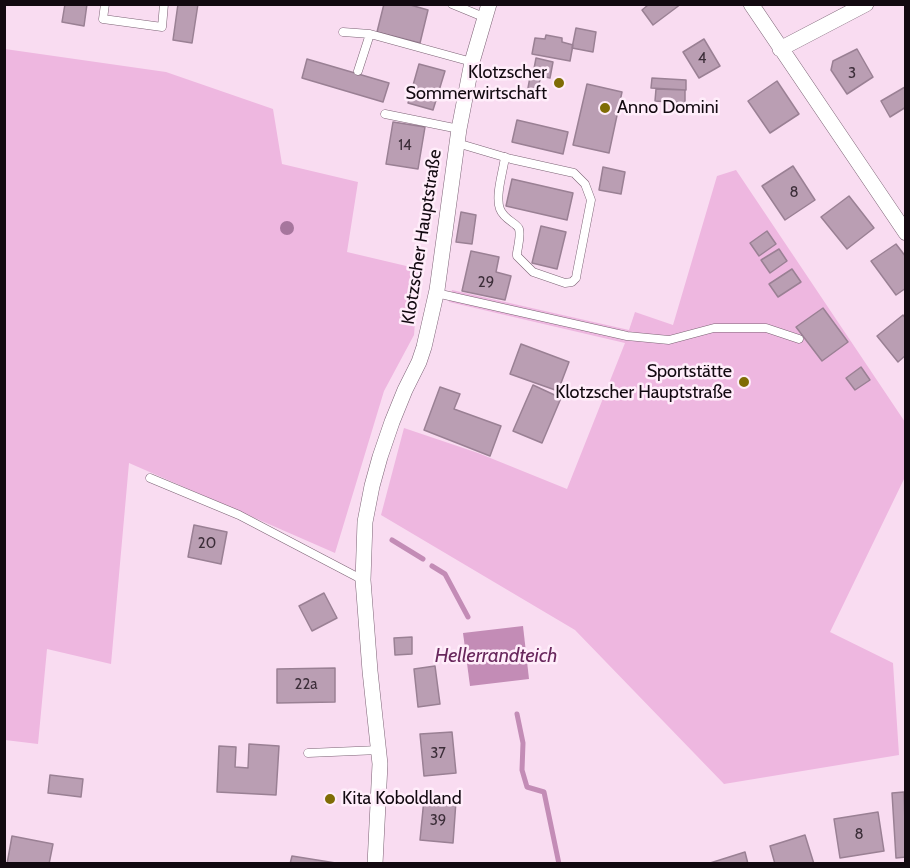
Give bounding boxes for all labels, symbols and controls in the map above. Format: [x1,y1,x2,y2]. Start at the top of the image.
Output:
house number: 4 [698,50,706,68]
place label: Klotzscher Sommerwirtschaft [406,62,547,104]
house number: 3 [848,65,856,83]
marker: Klotzscher Sommerwirtschaft [552,76,566,90]
place label: Anno Domini [617,97,719,119]
marker: Anno Domini [598,101,612,115]
house number: 14 [398,137,412,155]
street label: Klotzscher Hauptstraße [398,148,446,326]
house number: 8 [789,184,799,202]
house number: 29 [478,274,494,292]
place label: Sportstätte Klotzscher Hauptstraße [555,361,732,404]
marker: Sportstätte Klotzscher Hauptstraße [737,375,751,389]
house number: 20 [198,535,216,553]
water label: Hellerrandteich [435,644,557,668]
house number: 22a [295,676,317,694]
house number: 37 [430,745,446,763]
place label: Kita Koboldland [342,788,462,810]
marker: Kita Koboldland [323,792,337,806]
house number: 39 [430,812,446,830]
house number: 8 [854,826,864,844]

